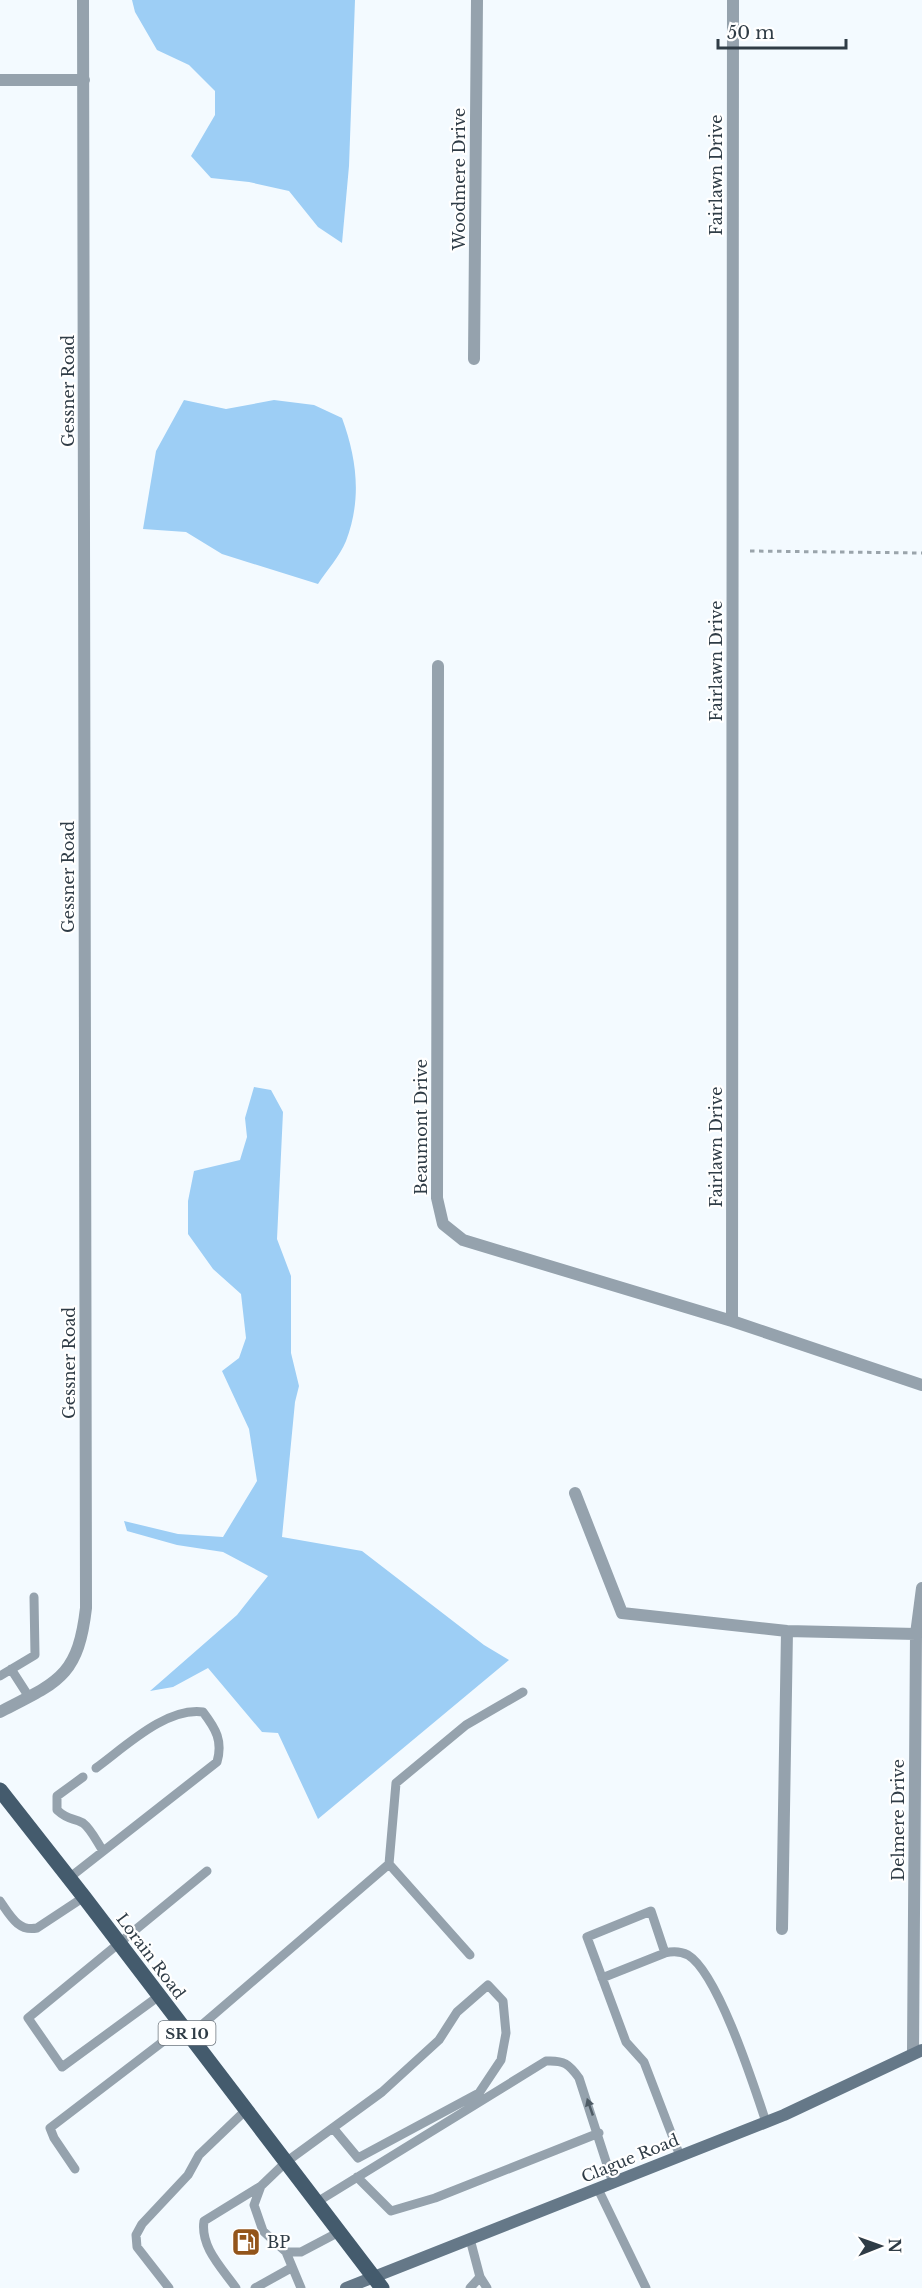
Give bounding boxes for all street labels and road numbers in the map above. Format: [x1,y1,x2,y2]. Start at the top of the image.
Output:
street label: Woodmere Drive [449,108,469,251]
street label: Fairlawn Drive [706,115,726,235]
street label: Gessner Road [58,335,78,447]
street label: Fairlawn Drive [706,601,726,721]
street label: Gessner Road [58,821,78,933]
street label: Beaumont Drive [411,1059,431,1195]
street label: Fairlawn Drive [706,1087,726,1207]
street label: Gessner Road [59,1307,79,1419]
street label: Delmere Drive [888,1759,908,1881]
street label: Lorain Road [112,1909,190,2003]
road number: SR 10 [158,2021,216,2045]
street label: Clague Road [578,2129,682,2187]

